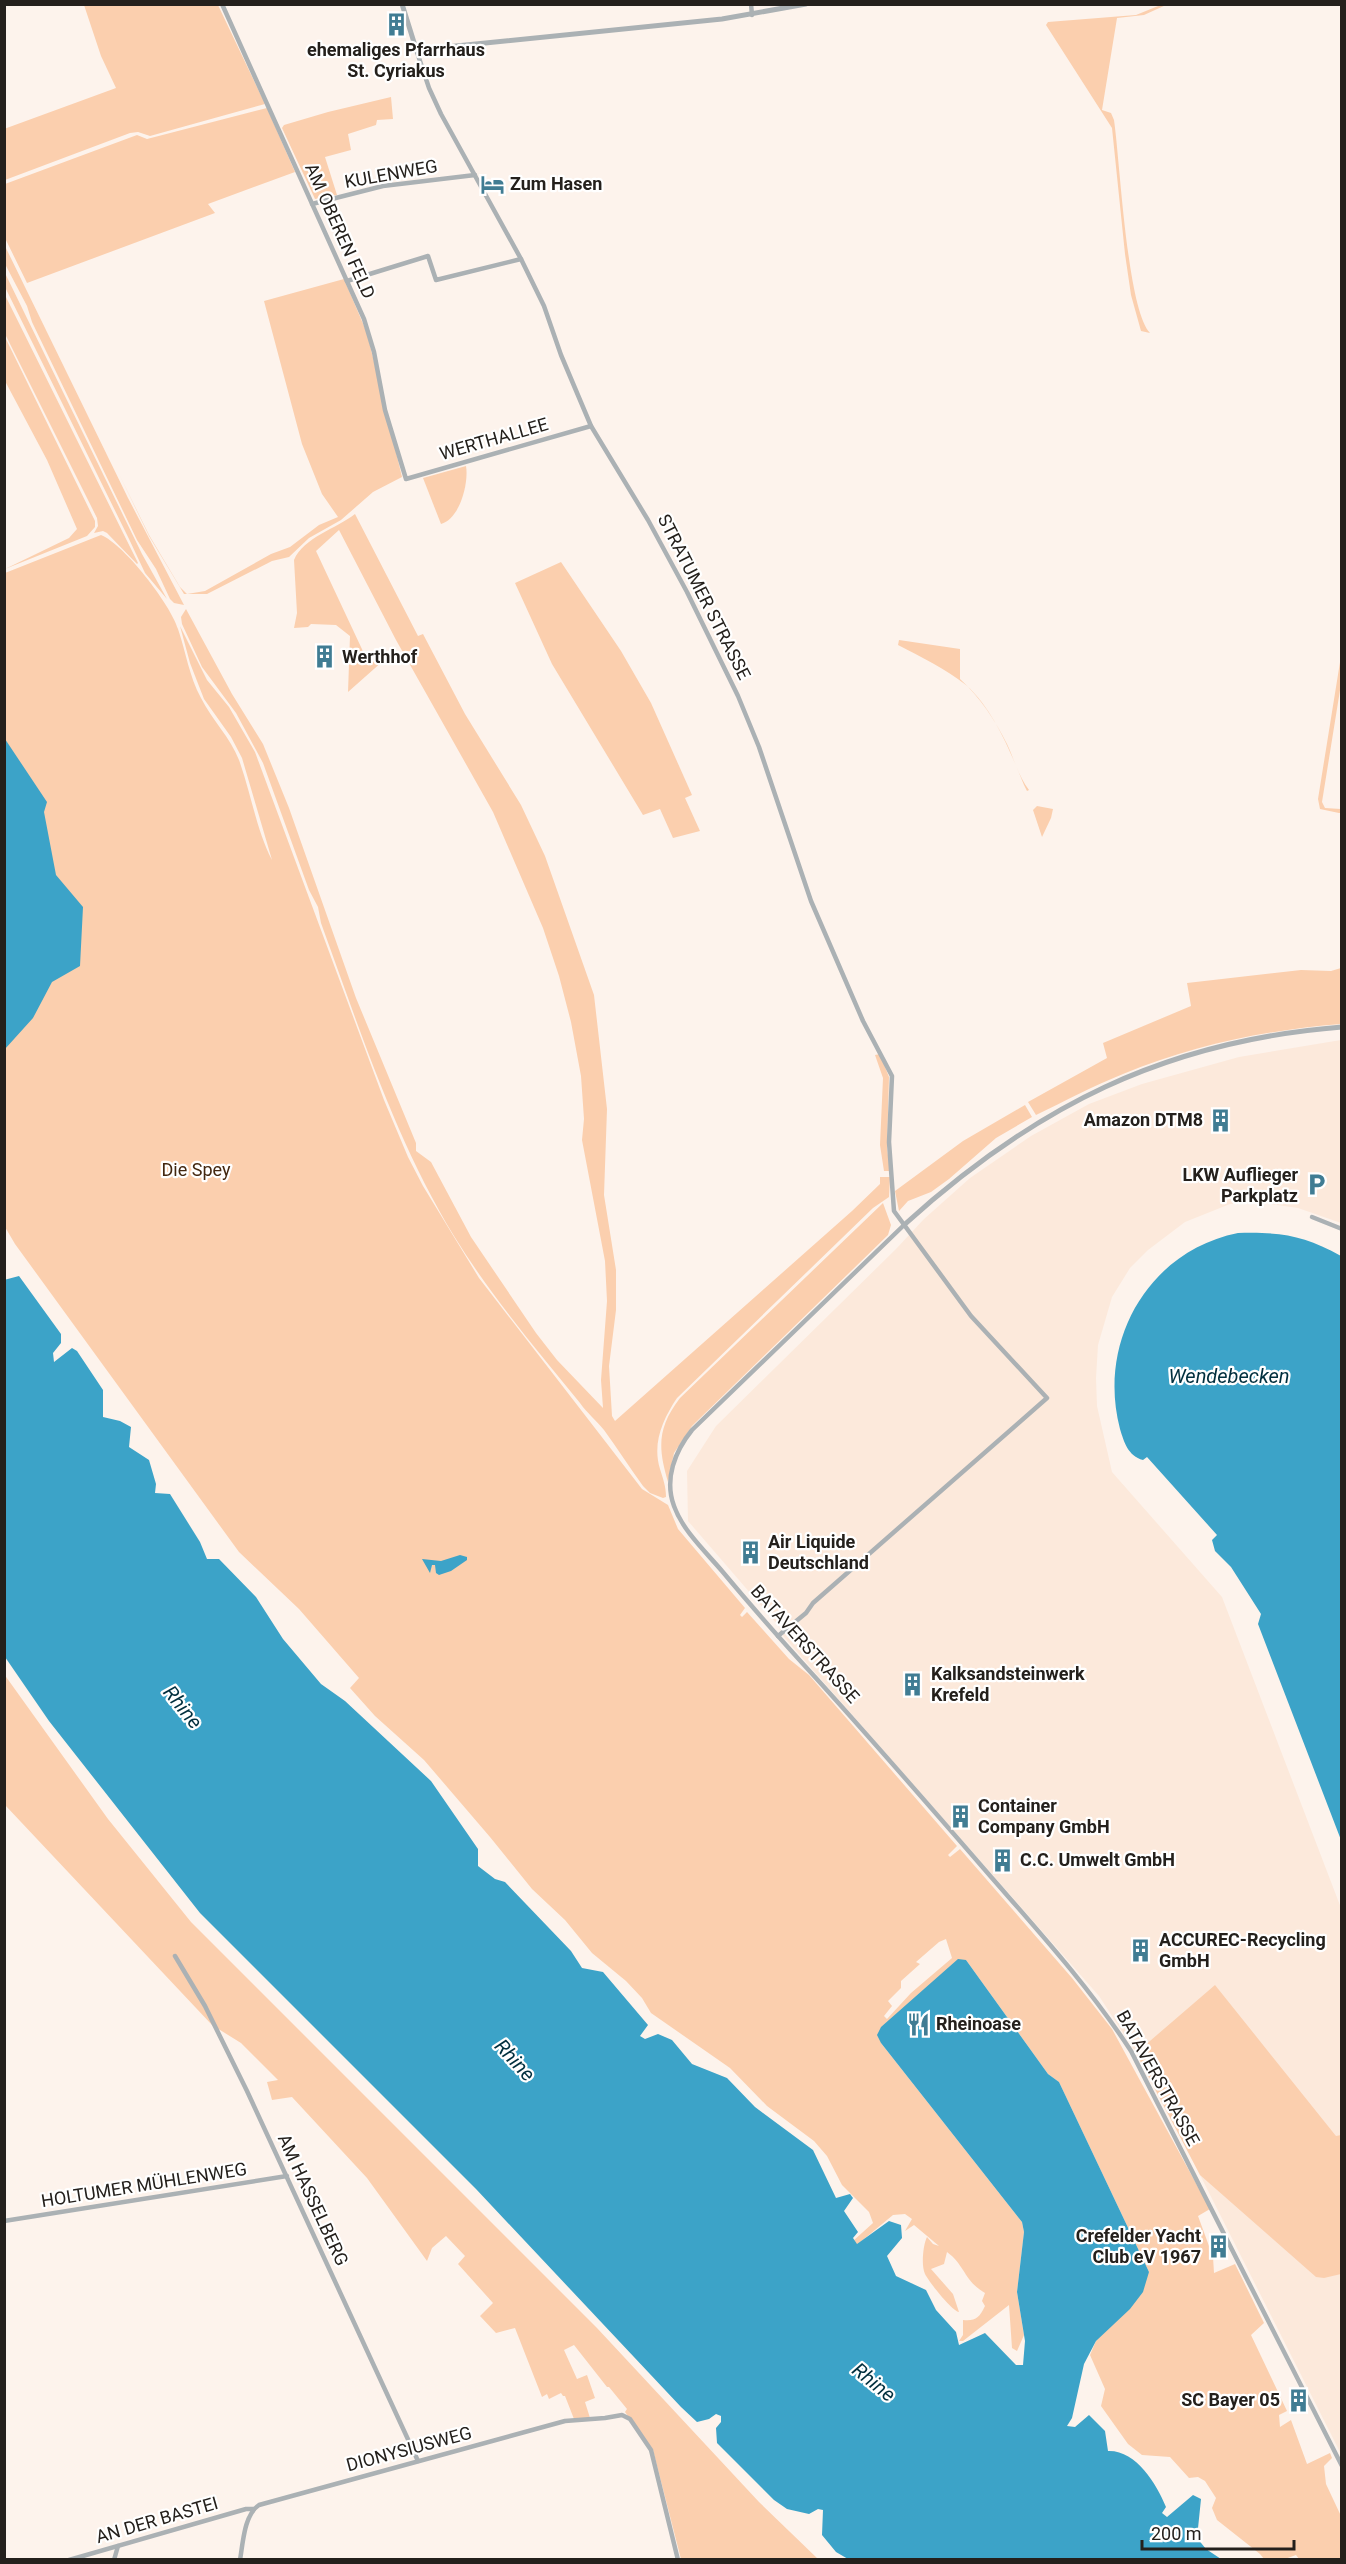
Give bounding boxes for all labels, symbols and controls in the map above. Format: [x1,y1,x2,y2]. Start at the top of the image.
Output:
building icon: ehemaliges Pfarrhaus St. Cyriakus [383,11,409,37]
place label: ehemaliges Pfarrhaus St. Cyriakus [307,39,485,81]
street label: KULENWEG [343,155,439,192]
street label: AM OBEREN FELD [301,160,380,302]
hotel icon: Zum Hasen [479,171,505,197]
place label: Zum Hasen [510,173,602,194]
street label: WERTHALLEE [437,413,551,464]
street label: STRATUMER STRASSE [654,511,755,683]
building icon: Werthhof [311,644,337,670]
place label: Werthhof [342,646,418,667]
building icon: Amazon DTM8 [1208,1107,1234,1133]
place label: Amazon DTM8 [1084,1109,1203,1130]
park label: Die Spey [162,1159,231,1180]
place label: LKW Auflieger Parkplatz [1182,1164,1298,1206]
parking icon: LKW Auflieger Parkplatz [1303,1172,1329,1198]
water label: Wendebecken [1168,1364,1290,1388]
place label: Air Liquide Deutschland [768,1531,869,1573]
building icon: Air Liquide Deutschland [737,1539,763,1565]
street label: BATAVERSTRASSE [747,1580,864,1707]
place label: Kalksandsteinwerk Krefeld [931,1663,1085,1705]
building icon: Kalksandsteinwerk Krefeld [900,1671,926,1697]
water label: Rhine [158,1681,208,1733]
place label: Container Company GmbH [978,1795,1110,1837]
building icon: Container Company GmbH [947,1803,973,1829]
building icon: C.C. Umwelt GmbH [989,1847,1015,1873]
place label: C.C. Umwelt GmbH [1020,1849,1175,1870]
place label: ACCUREC-Recycling GmbH [1159,1929,1326,1971]
building icon: ACCUREC-Recycling GmbH [1128,1937,1154,1963]
street label: BATAVERSTRASSE [1113,2006,1204,2149]
restaurant icon: Rheinoase [905,2011,931,2037]
place label: Rheinoase [936,2013,1021,2034]
water label: Rhine [490,2034,540,2086]
street label: AM HASSELBERG [274,2131,353,2269]
street label: HOLTUMER MÜHLENWEG [40,2158,248,2211]
place label: Crefelder Yacht Club eV 1967 [1076,2225,1201,2267]
building icon: Crefelder Yacht Club eV 1967 [1206,2233,1232,2259]
water label: Rhine [848,2357,900,2407]
building icon: SC Bayer 05 [1285,2387,1311,2413]
place label: SC Bayer 05 [1181,2389,1280,2410]
street label: DIONYSIUSWEG [344,2422,474,2475]
street label: AN DER BASTEI [93,2492,220,2547]
scale bar [1142,2513,1294,2551]
text: 200 m [1151,2523,1202,2544]

